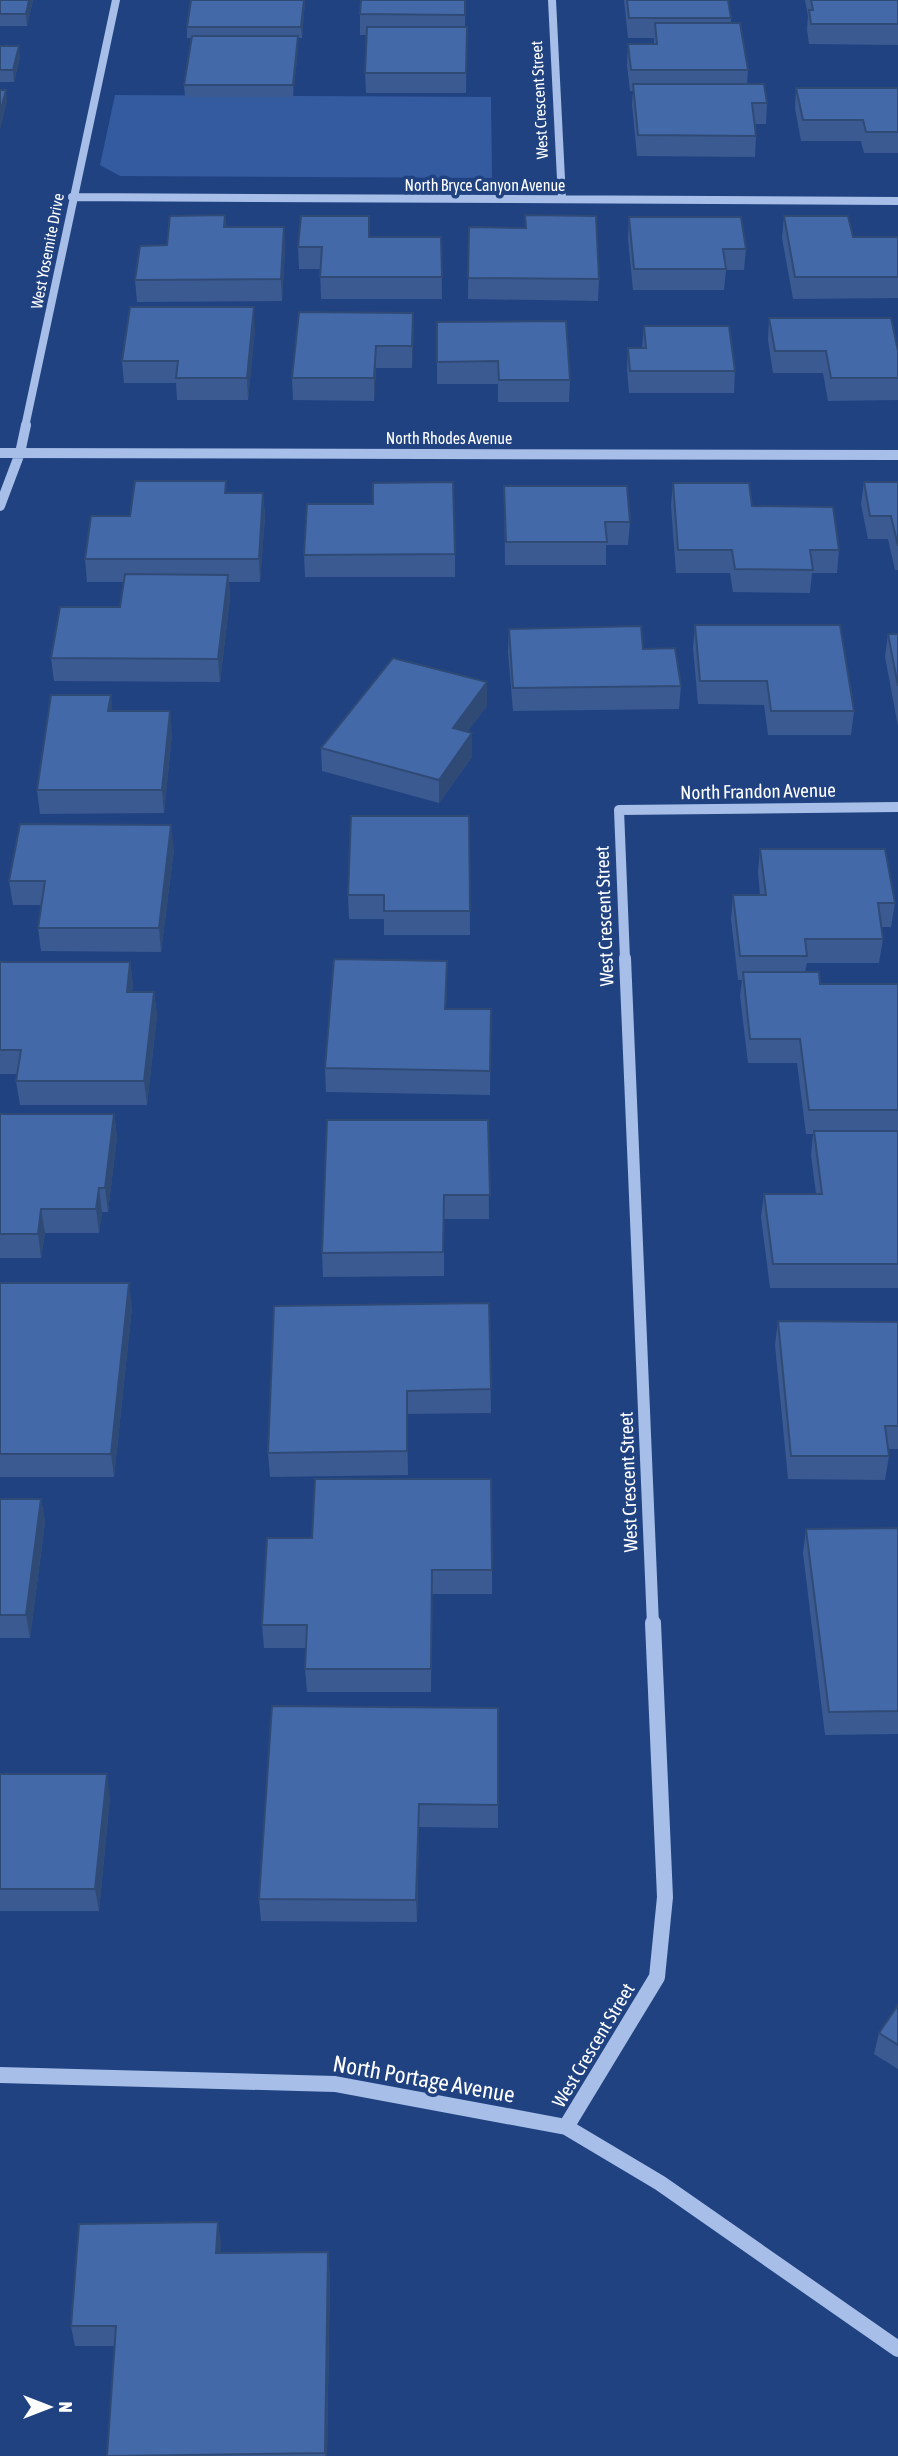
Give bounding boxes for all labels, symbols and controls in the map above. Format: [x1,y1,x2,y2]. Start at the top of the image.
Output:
street label: West Crescent Street [527,40,551,160]
street label: North Bryce Canyon Avenue [405,176,565,195]
street label: West Yosemite Drive [27,192,67,310]
street label: North Rhodes Avenue [386,429,512,447]
street label: North Frandon Avenue [680,779,836,803]
street label: West Crescent Street [591,845,617,987]
street label: West Crescent Street [615,1411,641,1553]
street label: West Crescent Street [547,1979,639,2111]
street label: North Portage Avenue [331,2050,517,2108]
north arrow [14,2372,84,2442]
text: N [55,2401,77,2413]

